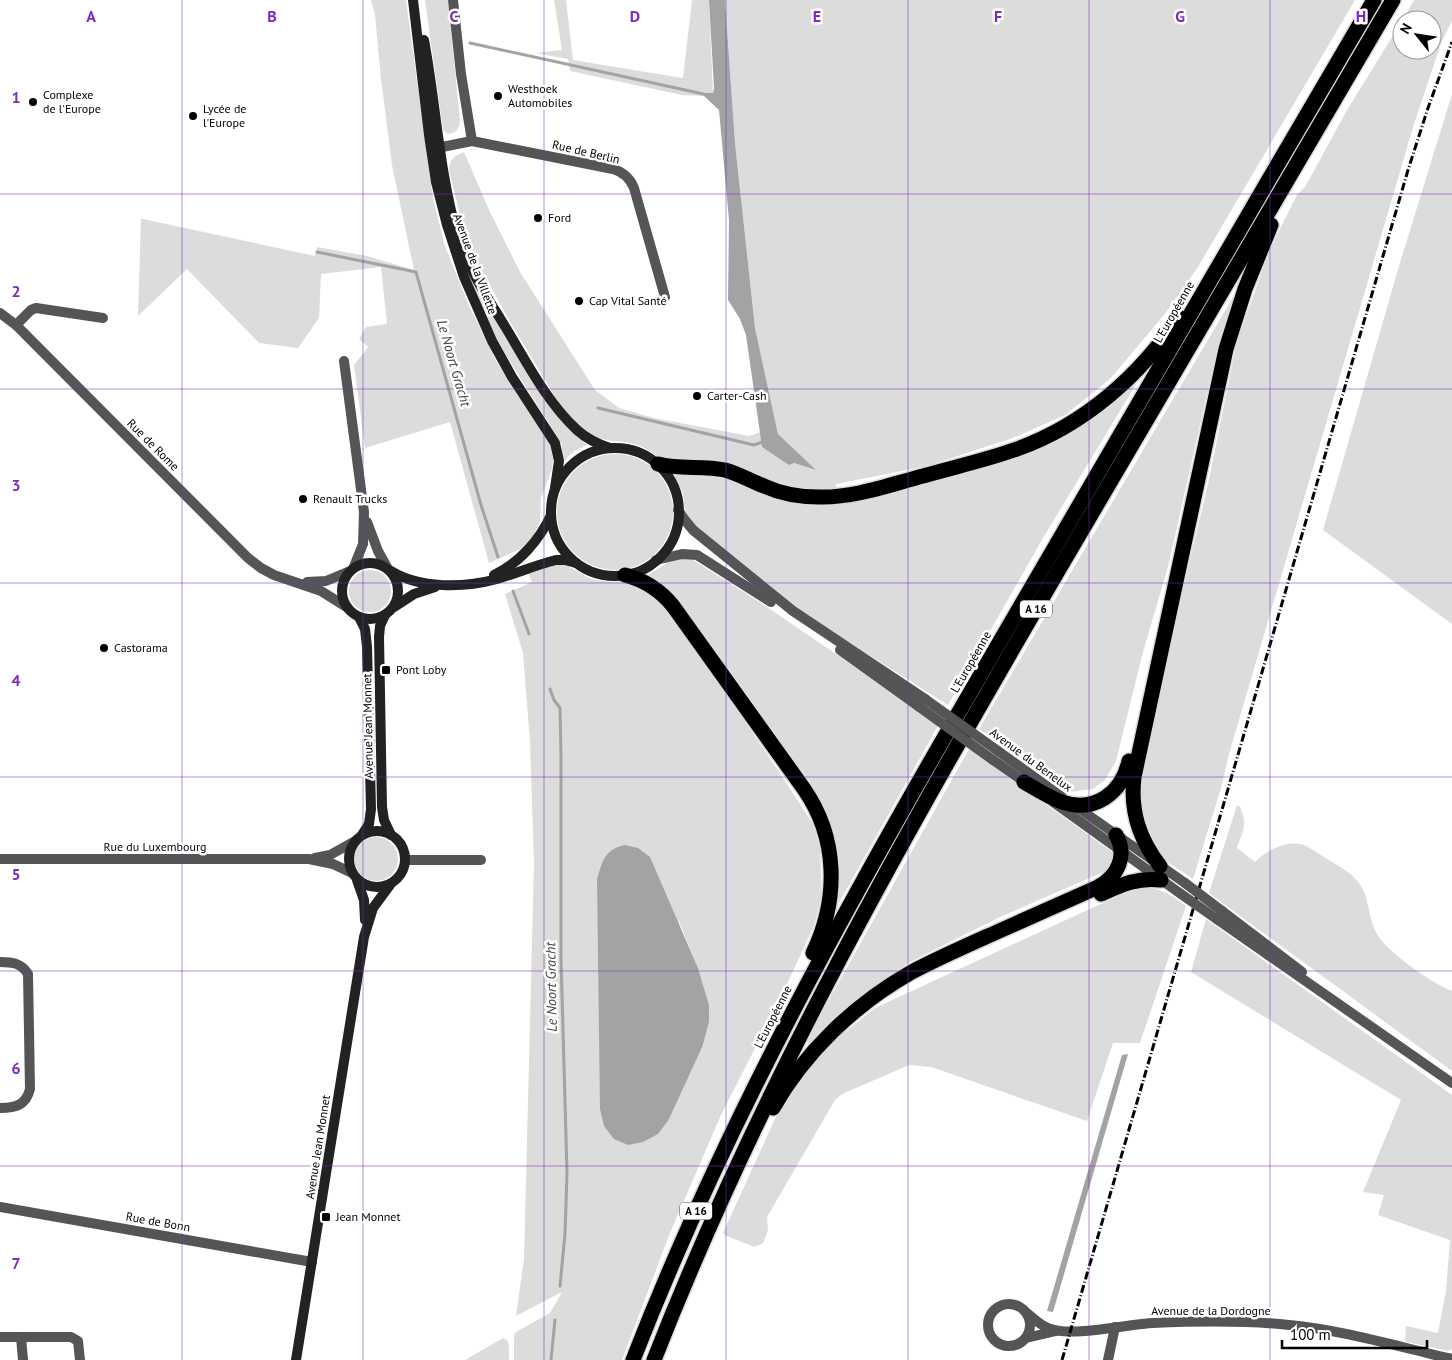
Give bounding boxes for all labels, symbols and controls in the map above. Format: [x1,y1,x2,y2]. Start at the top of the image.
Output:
text: A [86,6,96,26]
text: B [267,6,277,26]
text: C [450,6,459,26]
text: D [630,6,640,26]
text: E [813,6,821,26]
text: F [994,6,1002,26]
text: G [1175,6,1185,26]
text: H [1356,6,1366,26]
north arrow [1392,10,1442,60]
text: N [1396,20,1416,37]
place label: Westhoek Automobiles [508,81,572,110]
text: 1 [11,87,21,107]
place label: Complexe de l'Europe [43,87,101,116]
marker: Westhoek Automobiles [492,90,504,102]
marker: Complexe de l'Europe [27,96,39,108]
place label: Lycée de l'Europe [203,101,246,130]
marker: Lycée de l'Europe [187,110,199,122]
street label: Rue de Berlin [551,136,621,167]
place label: Ford [548,210,571,225]
street label: Avenue de la Villette [450,211,501,316]
marker: Ford [532,212,544,224]
street label: L'Européenne [1150,278,1197,345]
text: 2 [11,281,21,301]
place label: Cap Vital Santé [589,293,667,308]
marker: Cap Vital Santé [573,295,585,307]
water label: Le Noort Gracht [433,318,475,409]
place label: Carter-Cash [707,388,767,403]
marker: Carter-Cash [691,390,703,402]
street label: Rue de Rome [124,416,182,474]
text: 3 [11,475,21,495]
place label: Renault Trucks [313,491,387,506]
marker: Renault Trucks [297,493,309,505]
road number: A 16 [1020,600,1052,618]
street label: L'Européenne [947,628,994,695]
place label: Castorama [114,640,168,655]
marker: Castorama [98,642,110,654]
place label: Pont Loby [396,662,447,677]
marker: Pont Loby [380,664,392,676]
text: 4 [11,670,21,690]
street label: Avenue Jean Monnet [359,673,376,779]
street label: Avenue du Benelux [987,725,1076,795]
street label: Rue du Luxembourg [104,839,207,854]
text: 5 [11,864,21,884]
water label: Le Noort Gracht [541,942,561,1032]
street label: L'Européenne [750,983,795,1051]
text: 6 [11,1058,21,1078]
street label: Avenue Jean Monnet [302,1094,333,1200]
road number: A 16 [680,1202,712,1220]
street label: Rue de Bonn [125,1208,191,1235]
place label: Jean Monnet [335,1209,401,1224]
marker: Jean Monnet [320,1211,332,1223]
text: 7 [11,1253,21,1273]
street label: Avenue de la Dordogne [1151,1303,1271,1318]
scale bar [1282,1318,1427,1350]
text: 100 m [1290,1325,1331,1344]

